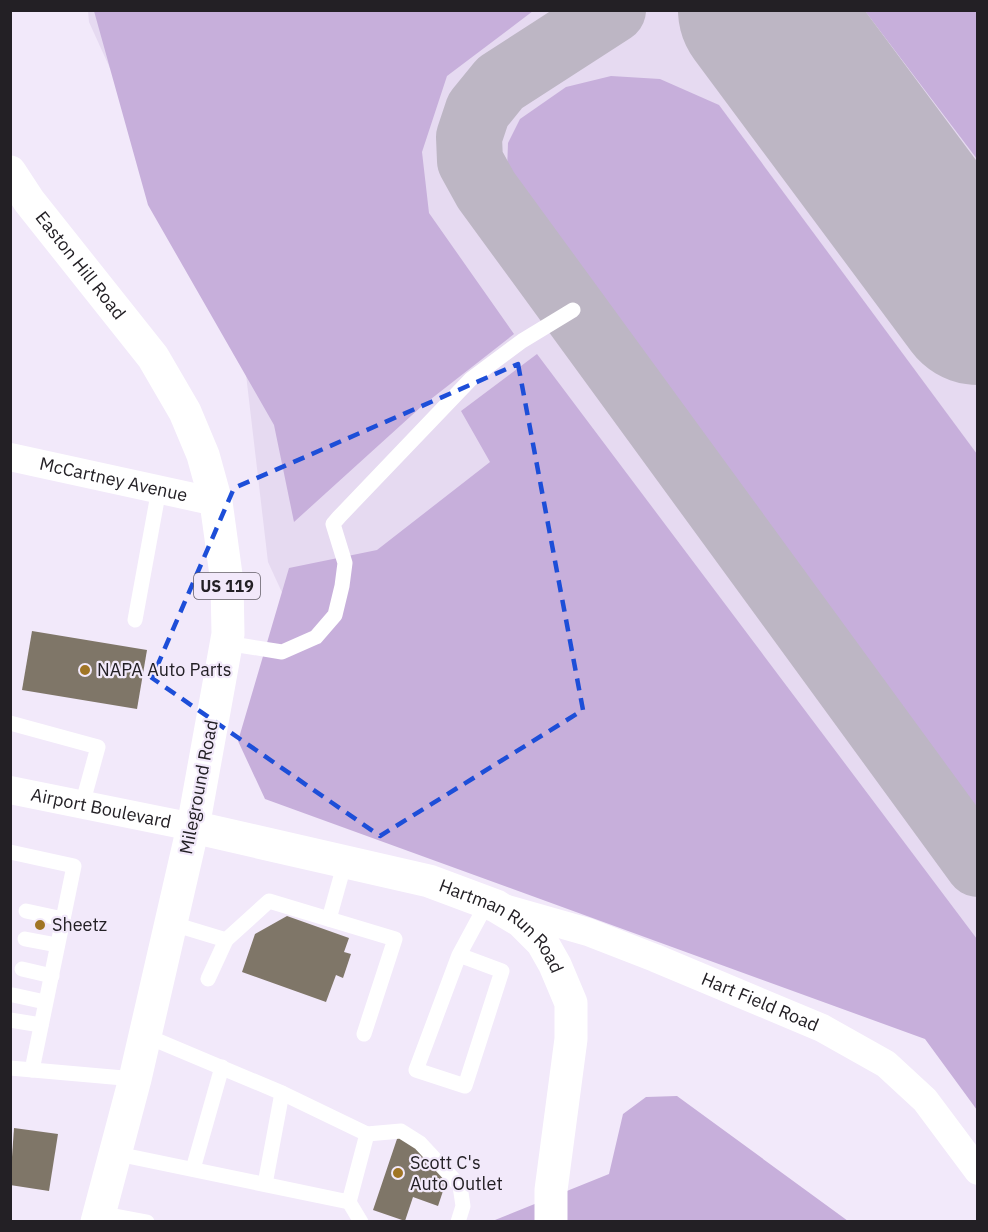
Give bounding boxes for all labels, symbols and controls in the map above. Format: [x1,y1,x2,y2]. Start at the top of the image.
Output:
street label: Easton Hill Road [30,206,131,324]
street label: McCartney Avenue [37,452,190,506]
road number: US 119 [194,573,260,599]
place label: NAPA Auto Parts [97,658,232,681]
marker: NAPA Auto Parts [78,663,92,677]
street label: Mileground Road [174,718,223,856]
street label: Airport Boulevard [29,783,173,833]
street label: Hartman Run Road [436,874,569,976]
place label: Sheetz [52,913,107,936]
marker: Sheetz [33,918,47,932]
street label: Hart Field Road [698,967,822,1036]
place label: Scott C's Auto Outlet [410,1151,503,1195]
marker: Scott C's Auto Outlet [391,1166,405,1180]

